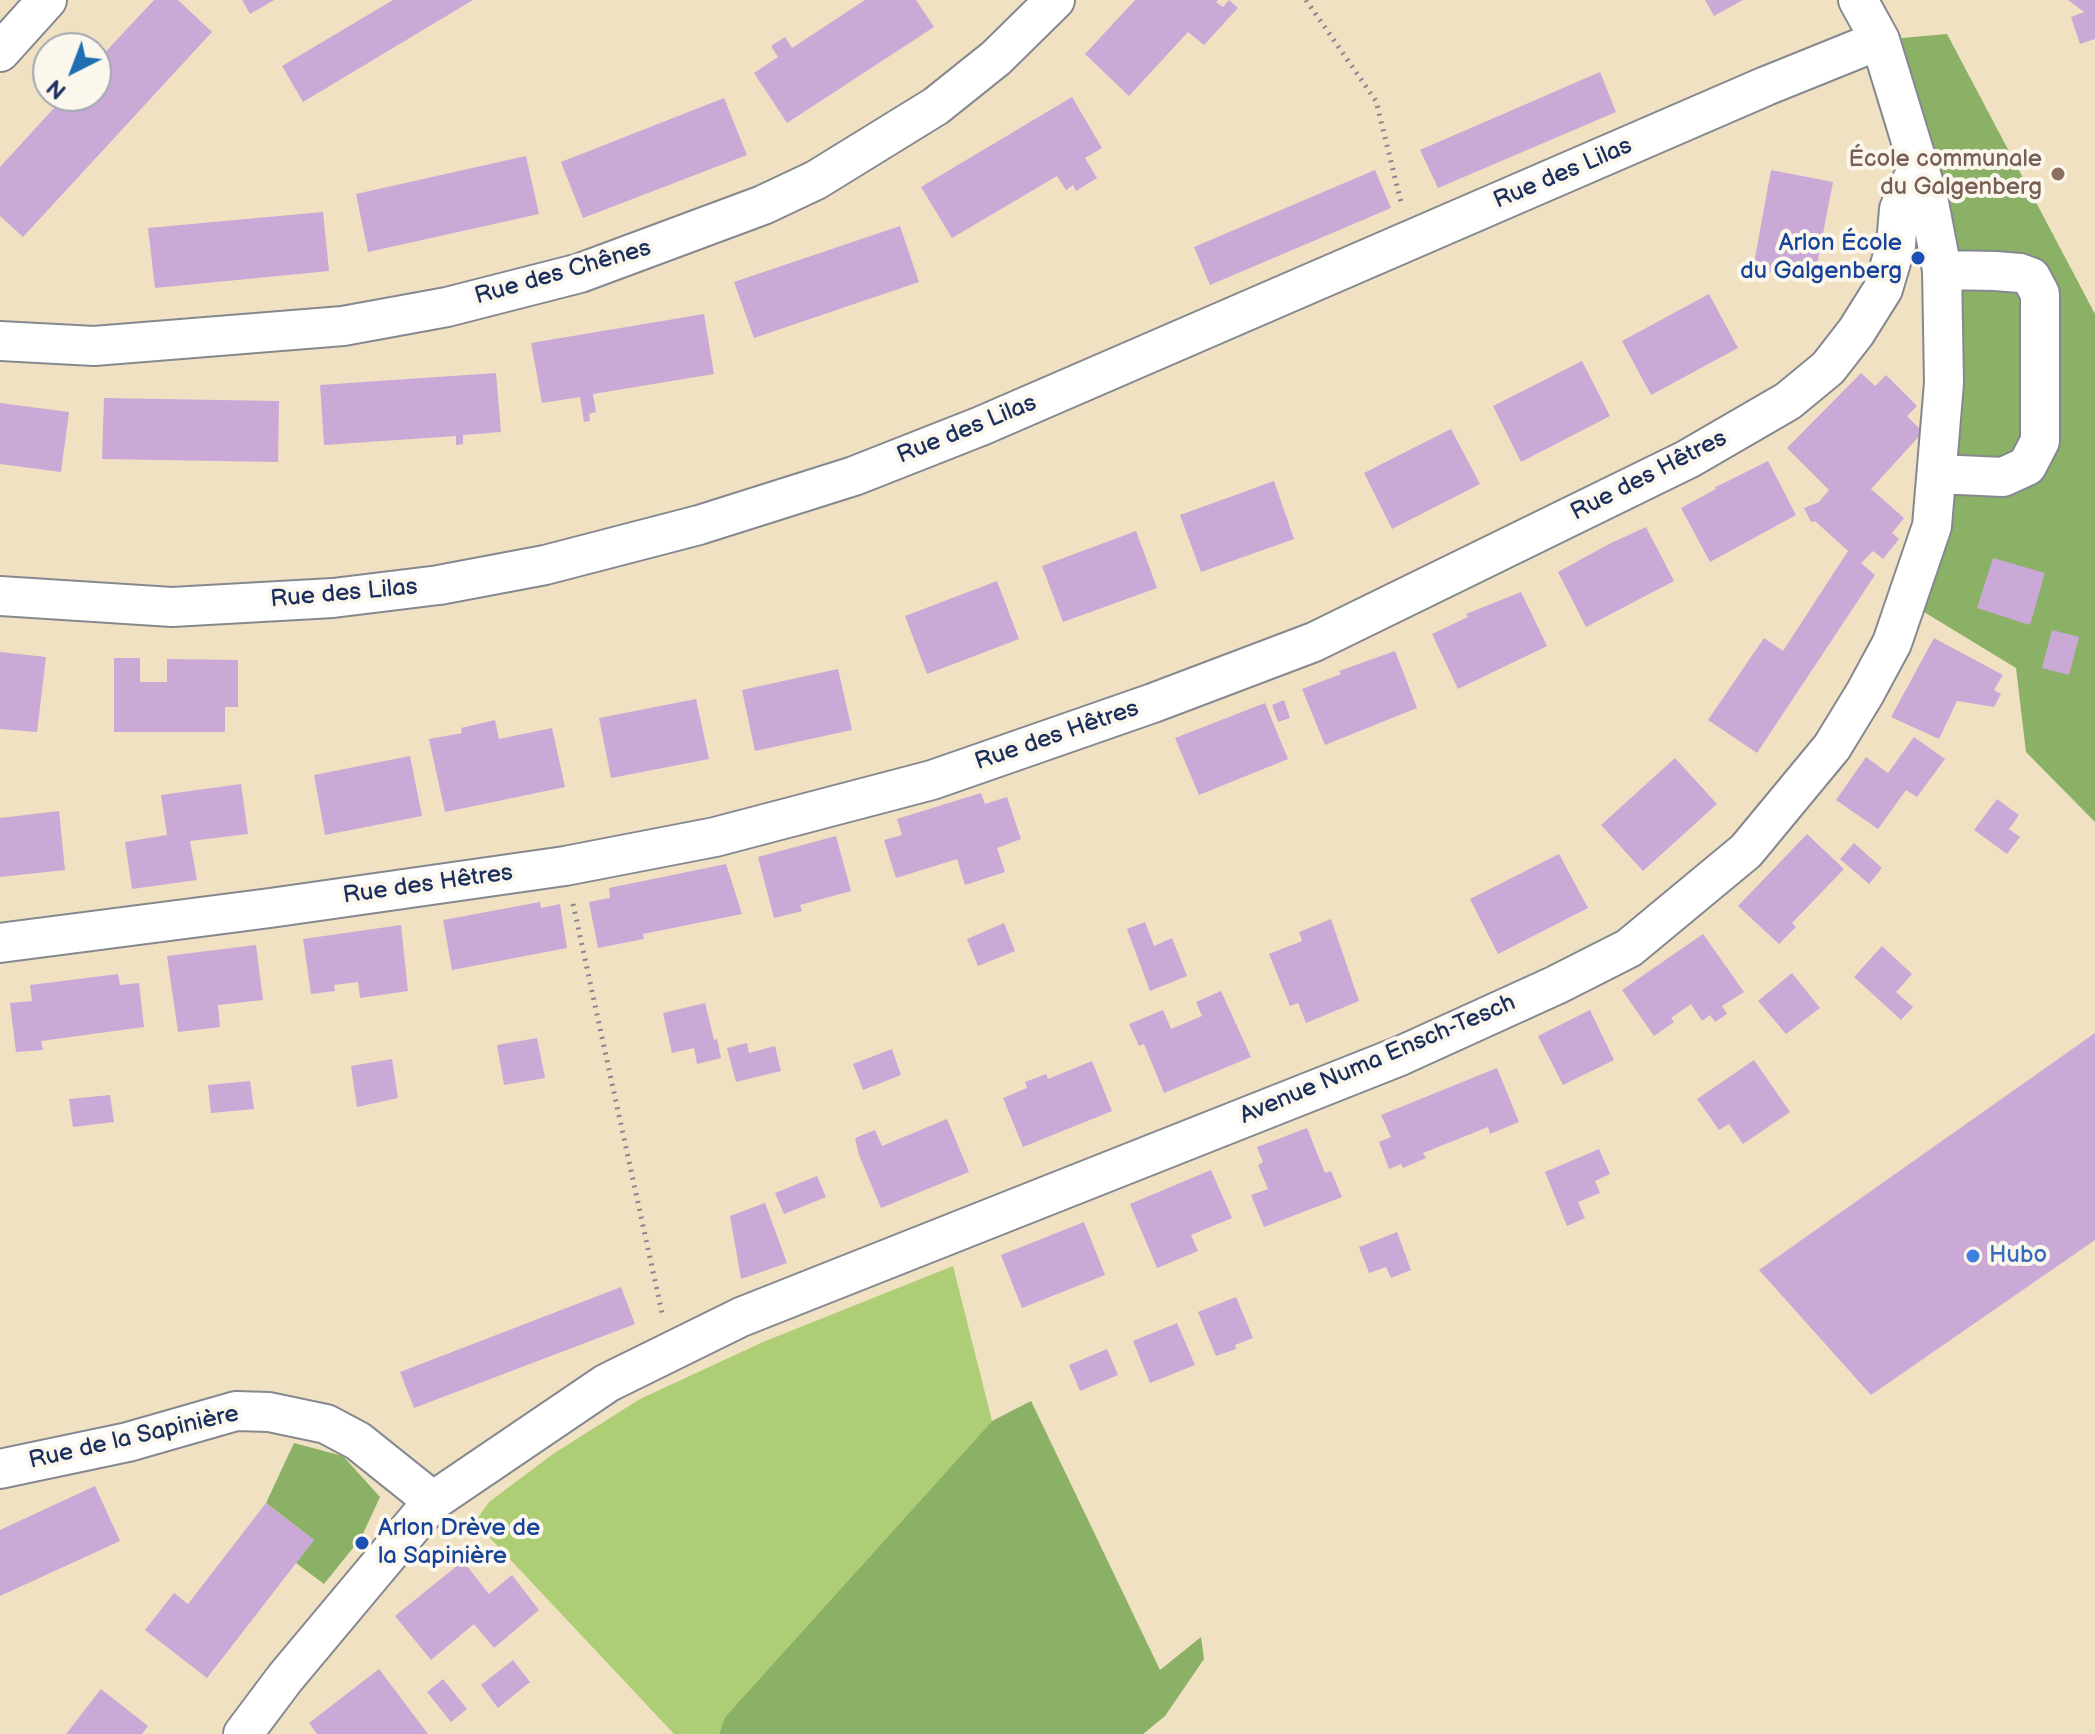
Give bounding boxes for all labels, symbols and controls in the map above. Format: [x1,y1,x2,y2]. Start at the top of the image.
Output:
north arrow [32,32,112,112]
text: N [42,73,72,104]
street label: Rue des Lilas [1489,132,1637,216]
place label: École communale du Galgenberg [1849,146,2042,202]
marker: École communale du Galgenberg [2049,165,2067,183]
place label: Arlon École du Galgenberg [1740,230,1902,286]
street label: Rue des Chênes [472,234,654,312]
marker: Arlon École du Galgenberg [1909,249,1927,267]
street label: Rue des Lilas [893,389,1041,471]
street label: Rue des Hêtres [1566,424,1732,528]
street label: Rue des Lilas [269,573,419,615]
street label: Rue des Hêtres [971,695,1143,777]
street label: Rue des Hêtres [341,859,515,911]
street label: Avenue Numa Ensch-Tesch [1236,989,1520,1131]
place label: Hubo [1989,1242,2047,1270]
marker: Hubo [1964,1247,1982,1265]
street label: Rue de la Sapinière [26,1400,242,1476]
place label: Arlon Drève de la Sapinière [378,1515,540,1571]
marker: Arlon Drève de la Sapinière [353,1534,371,1552]

